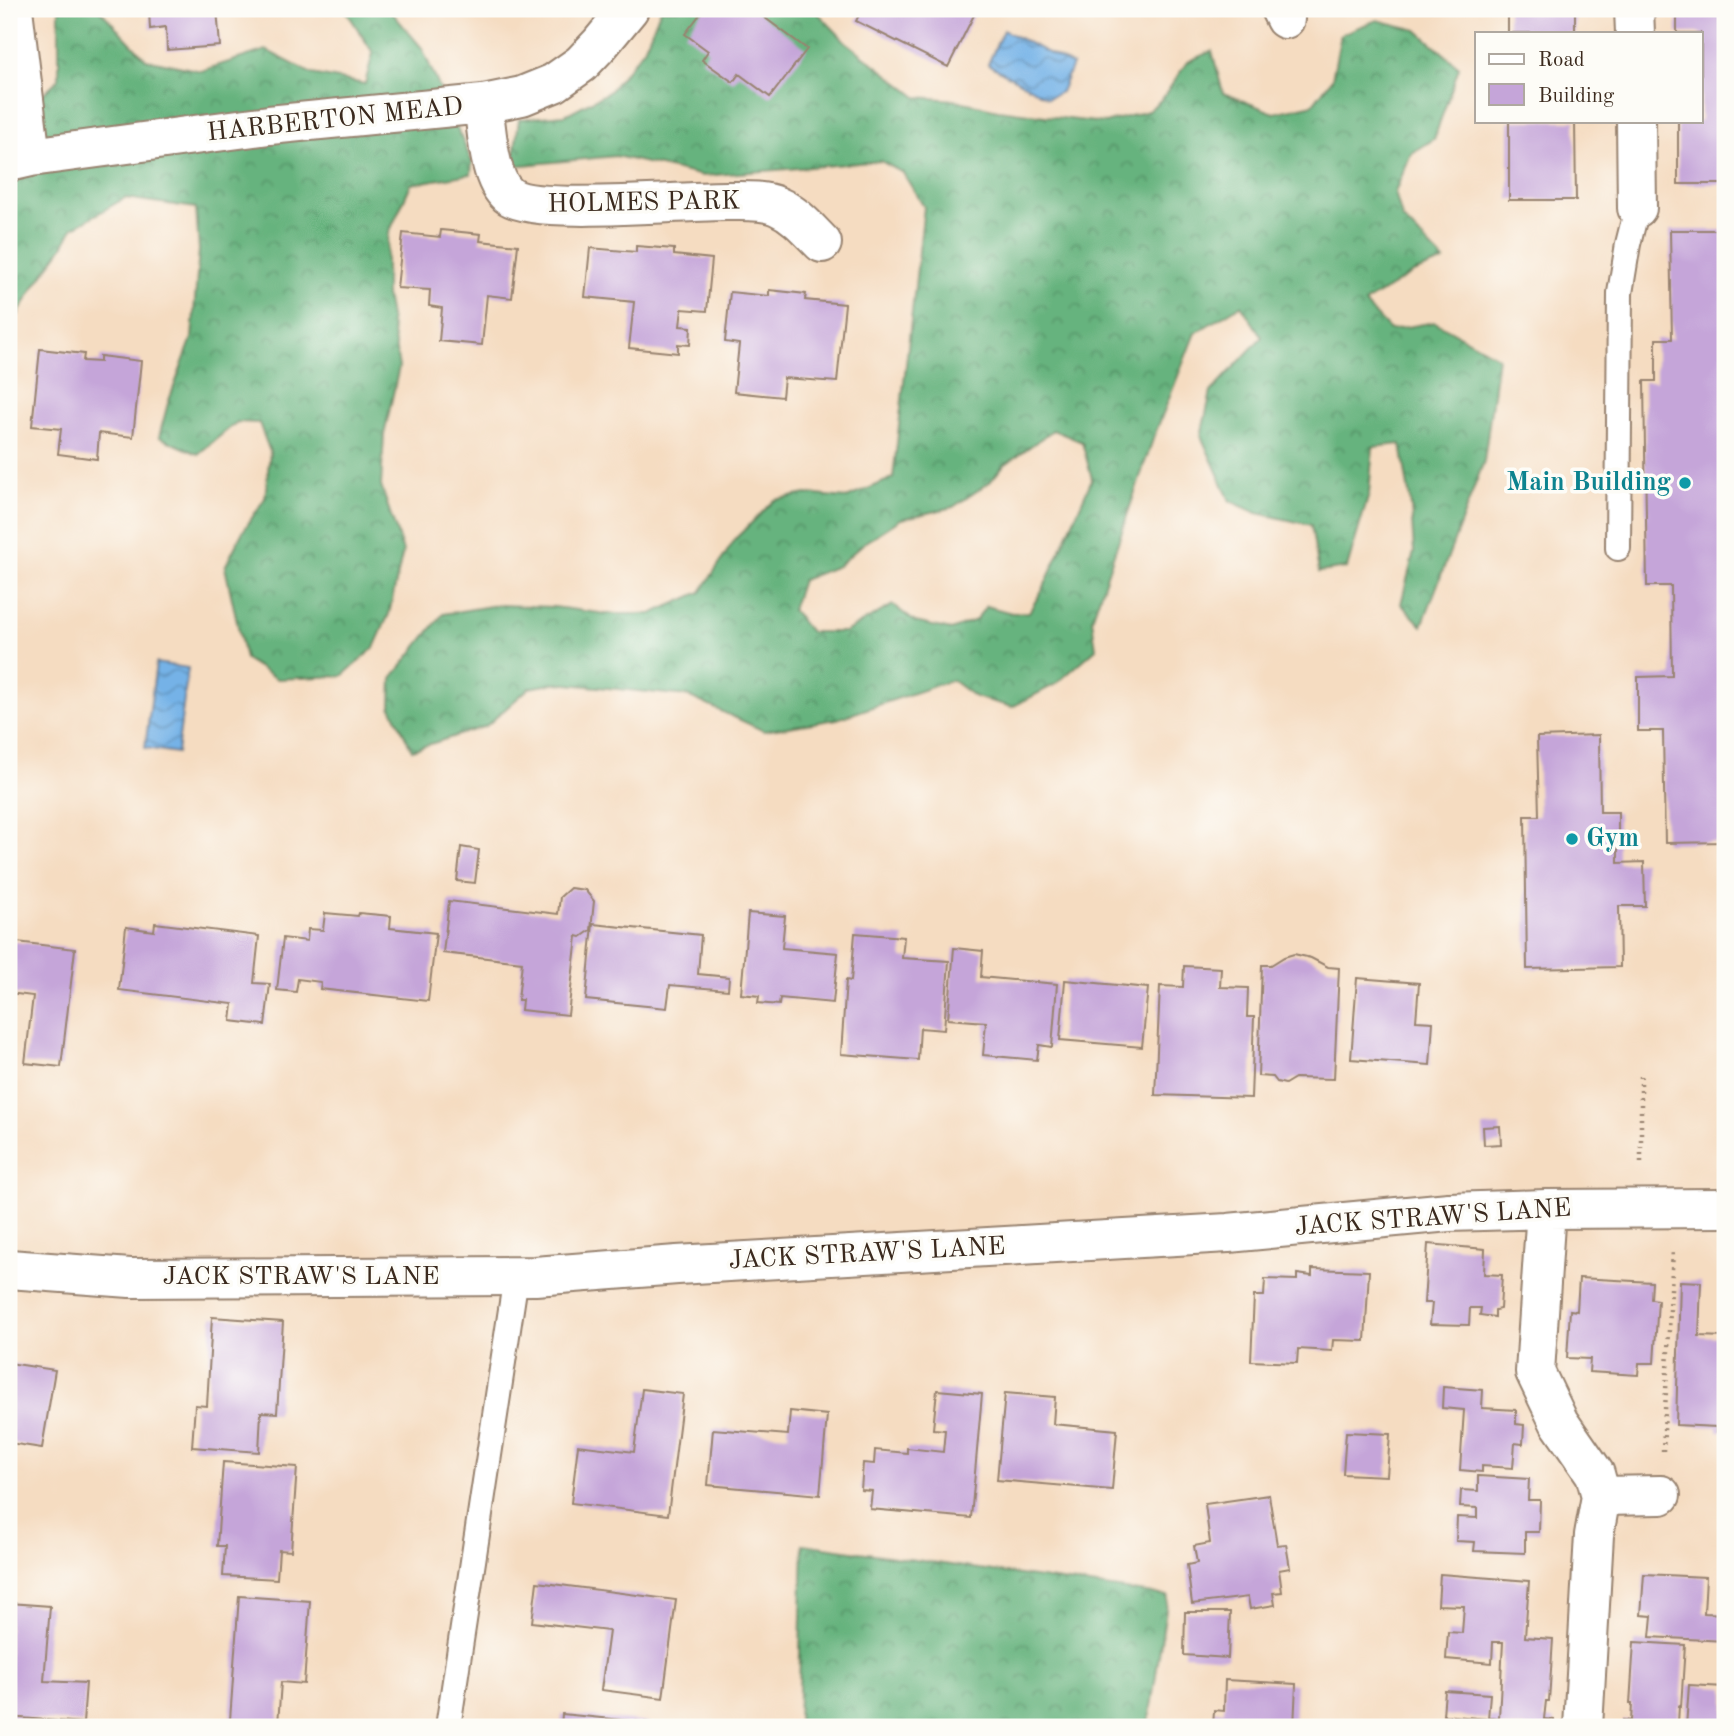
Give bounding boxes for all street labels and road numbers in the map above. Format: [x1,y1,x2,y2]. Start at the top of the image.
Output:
street label: HARBERTON MEAD [206,94,464,146]
street label: HOLMES PARK [547,188,741,218]
street label: JACK STRAW'S LANE [1294,1195,1572,1241]
street label: JACK STRAW'S LANE [728,1234,1006,1274]
street label: JACK STRAW'S LANE [163,1264,439,1290]

